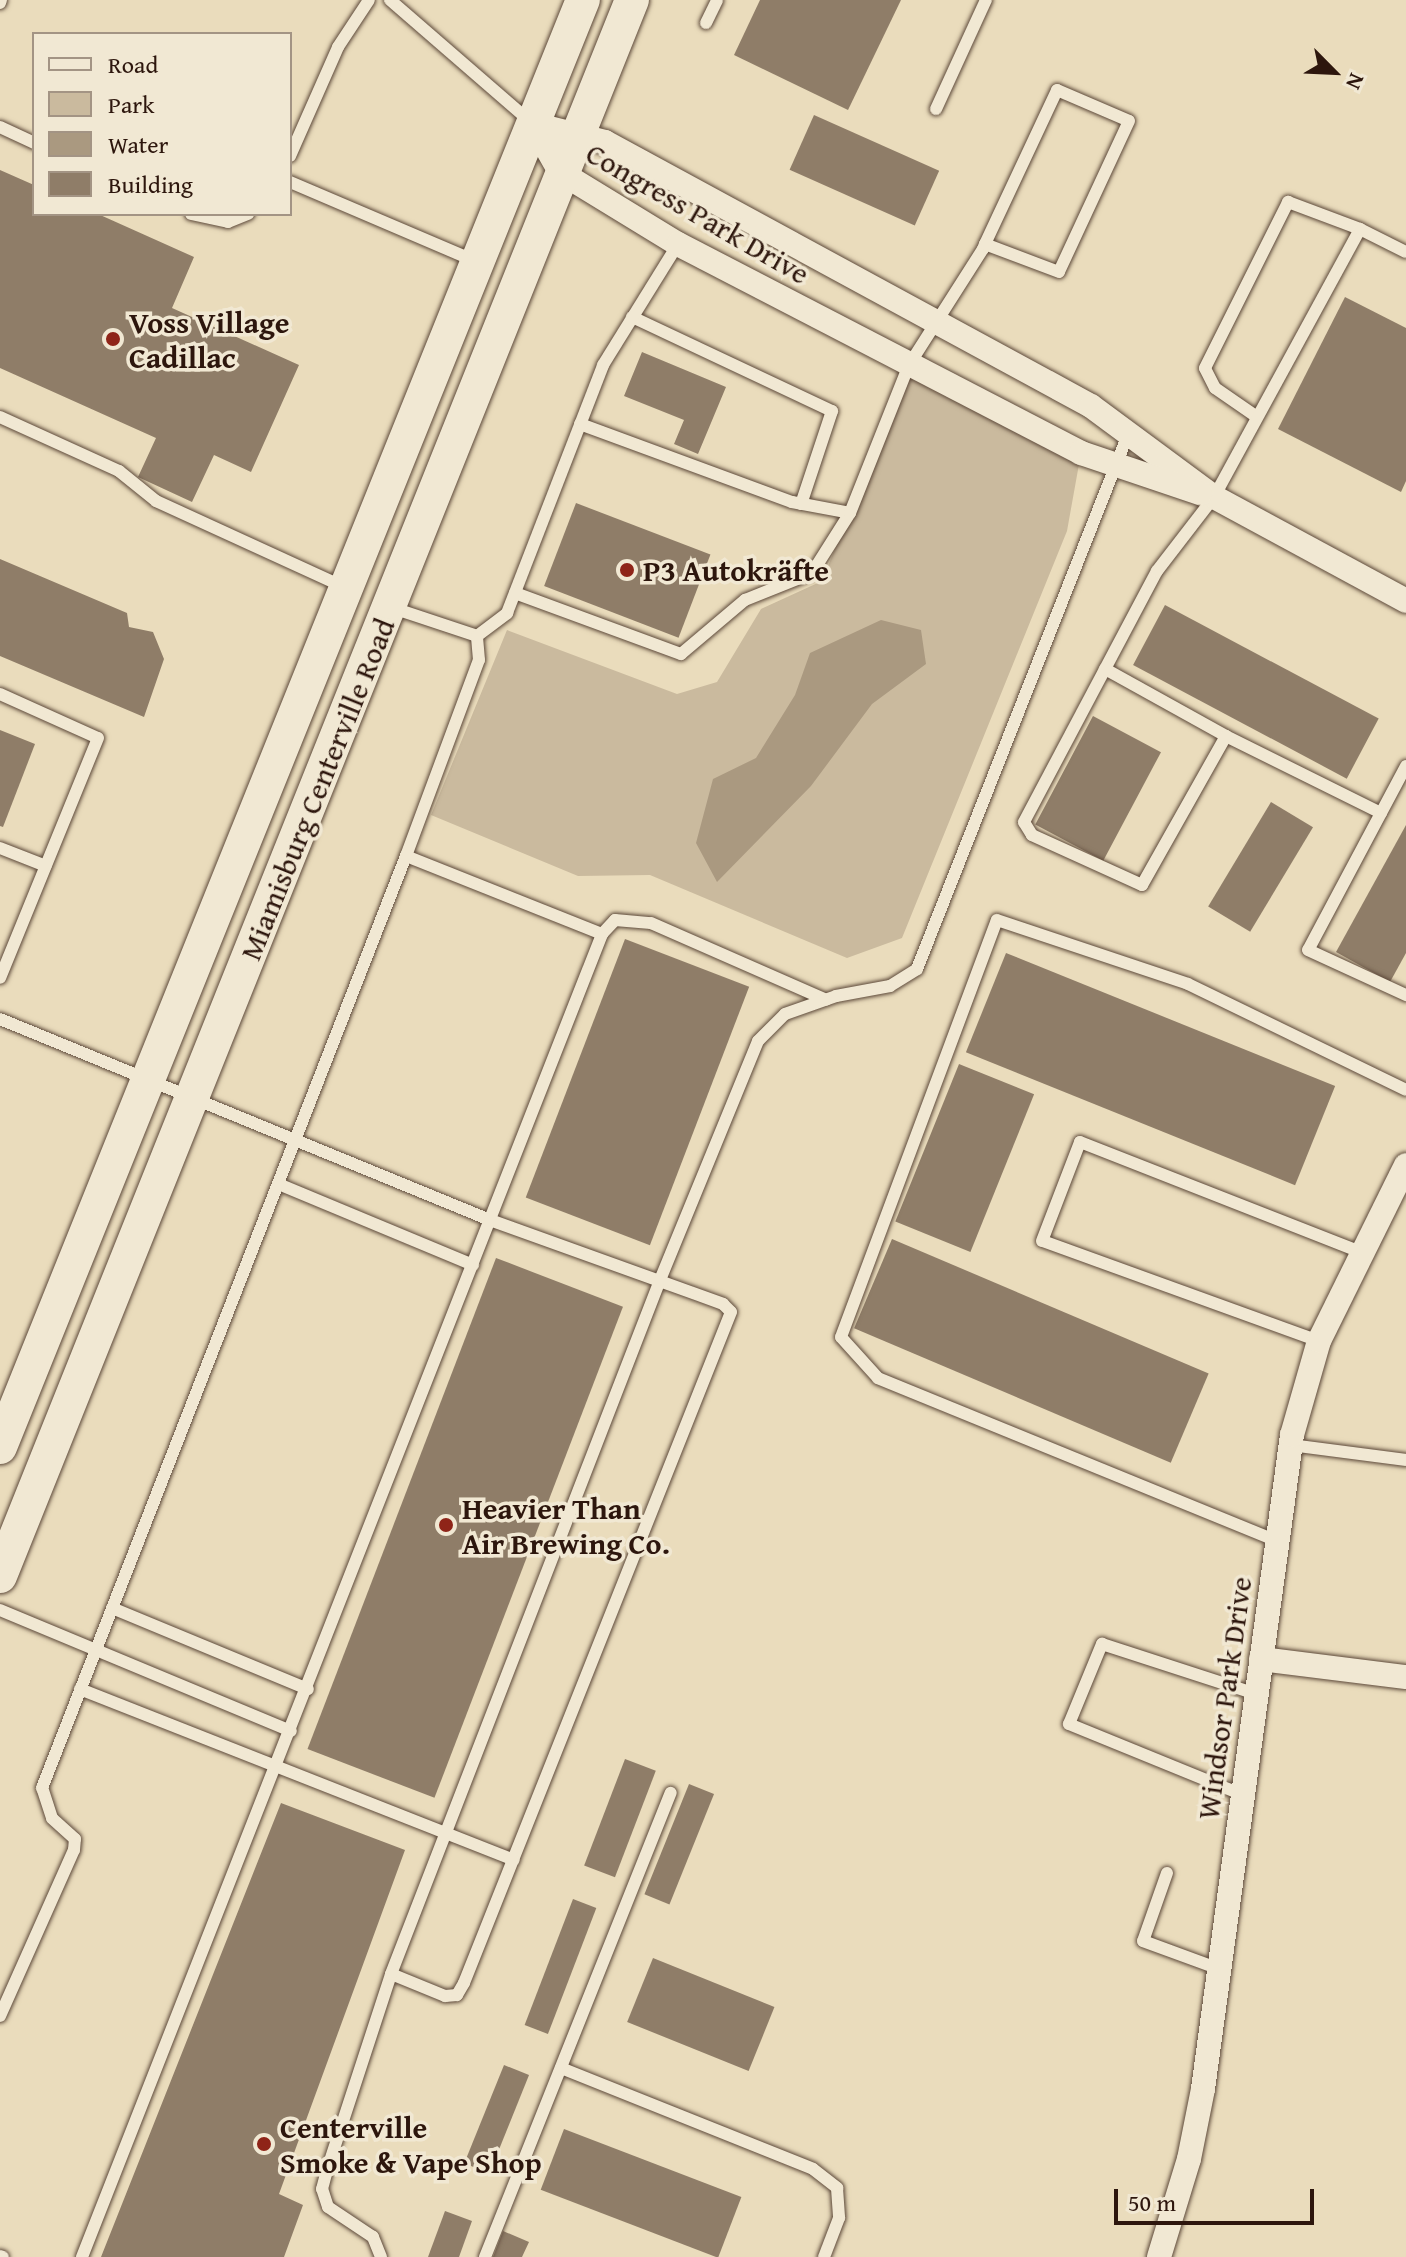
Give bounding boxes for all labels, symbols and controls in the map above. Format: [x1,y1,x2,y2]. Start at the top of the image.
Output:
legend [32,32,292,216]
north arrow [1294,32,1374,112]
text: Road [108,47,158,82]
text: N [1338,69,1374,95]
text: Park [108,87,154,122]
text: Water [108,127,168,162]
street label: Congress Park Drive [580,135,816,291]
text: Building [108,167,193,202]
place label: Voss Village Cadillac [129,304,290,374]
marker: Voss Village Cadillac [104,330,122,348]
place label: P3 Autokräfte [643,552,829,588]
marker: P3 Autokräfte [618,561,636,579]
street label: Miamisburg Centerville Road [232,613,402,965]
place label: Heavier Than Air Brewing Co. [462,1490,670,1560]
marker: Heavier Than Air Brewing Co. [437,1516,455,1534]
street label: Windsor Park Drive [1189,1574,1259,1822]
place label: Centerville Smoke & Vape Shop [280,2109,541,2180]
marker: Centerville Smoke & Vape Shop [255,2135,273,2153]
scale bar [1118,2173,1318,2223]
text: 50 m [1128,2185,1176,2220]

